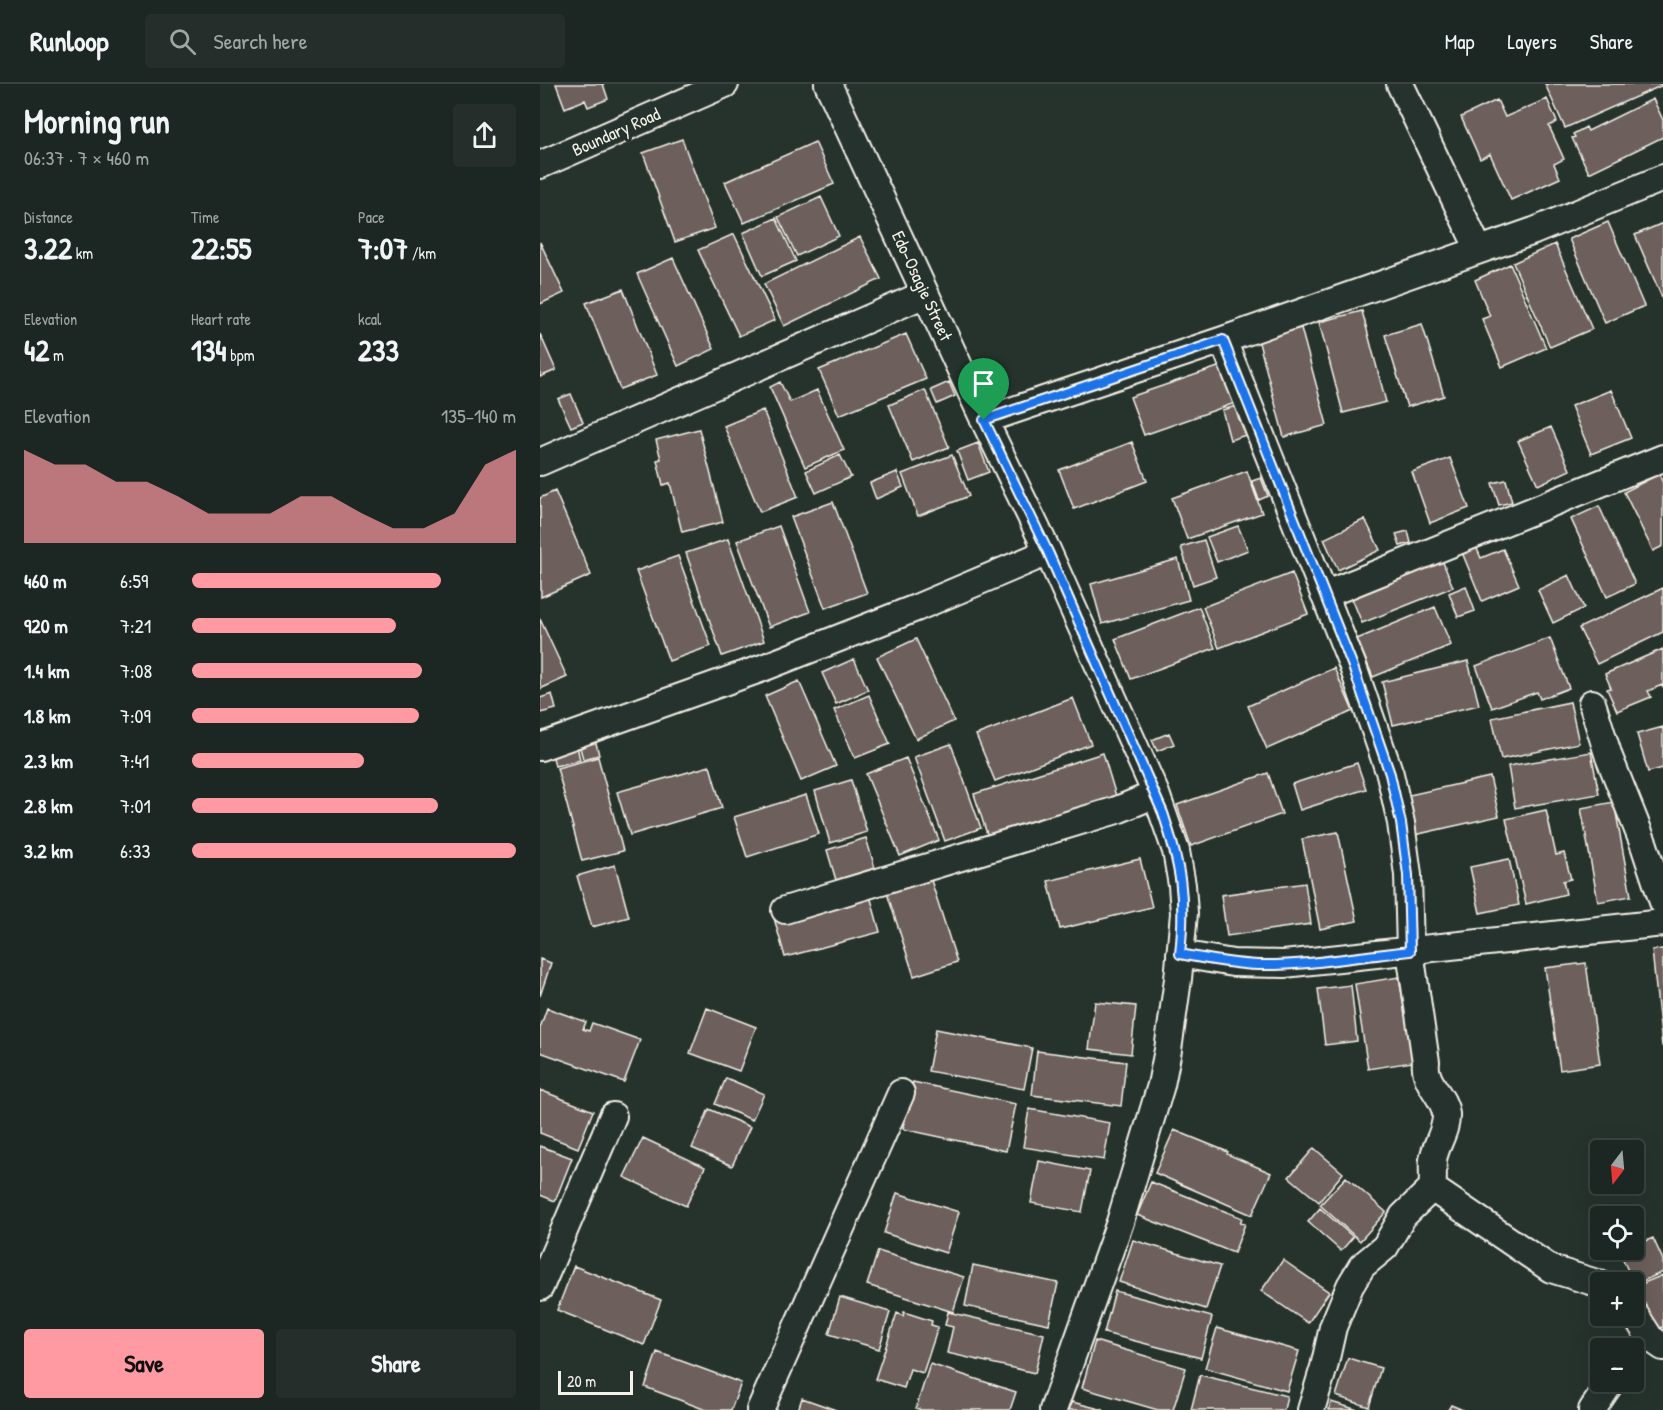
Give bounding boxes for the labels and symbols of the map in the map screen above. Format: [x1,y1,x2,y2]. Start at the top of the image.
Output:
street label: Boundary Road [568,101,664,162]
street label: Edo-Osagie Street [886,227,959,346]
pin [958,358,1009,420]
north arrow [1590,1140,1644,1194]
scale bar [558,1368,633,1396]

